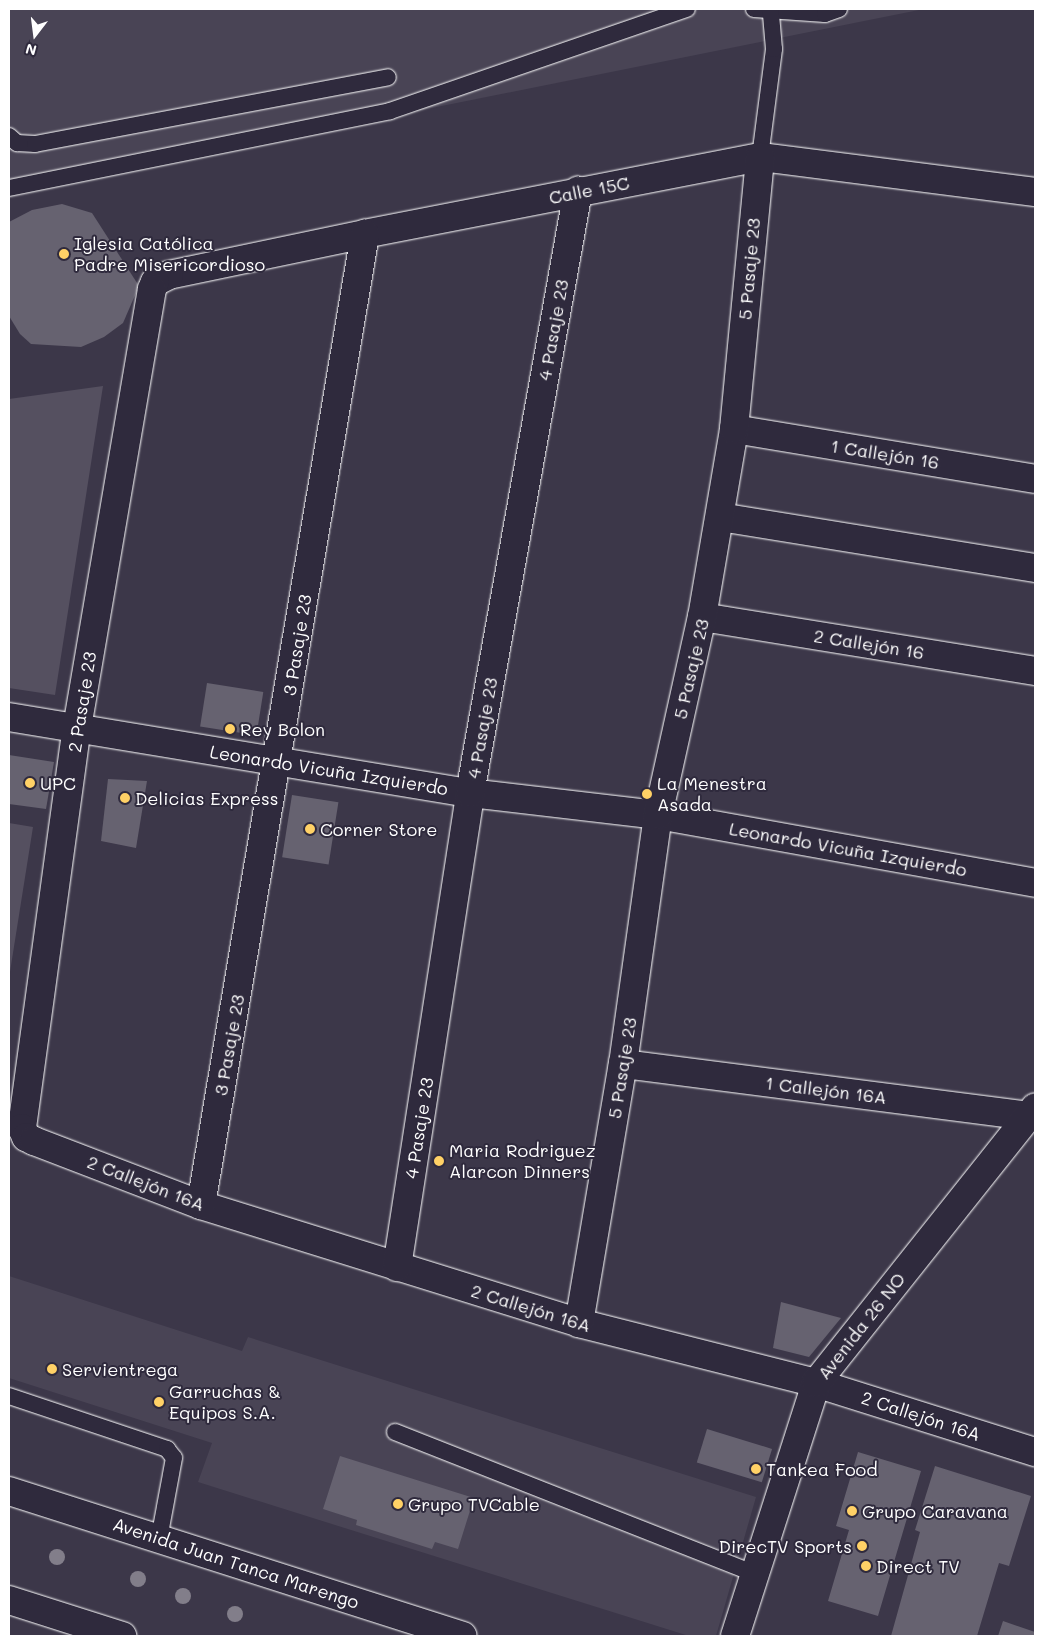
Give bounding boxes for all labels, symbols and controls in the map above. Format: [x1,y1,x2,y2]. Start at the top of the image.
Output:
north arrow [10,10,60,60]
text: N [23,39,39,61]
street label: Calle 15C [547,172,631,208]
street label: 5 Pasaje 23 [734,217,764,321]
place label: Iglesia Católica Padre Misericordioso [74,233,265,276]
marker: Iglesia Católica Padre Misericordioso [58,248,70,260]
street label: 4 Pasaje 23 [534,278,572,382]
street label: 1 Callejón 16 [829,435,941,473]
street label: 3 Pasaje 23 [278,593,316,697]
street label: 5 Pasaje 23 [669,617,713,721]
street label: 2 Callejón 16 [812,625,926,663]
street label: 2 Pasaje 23 [63,650,101,754]
street label: 4 Pasaje 23 [463,676,501,780]
place label: Rey Bolon [240,718,325,740]
marker: Rey Bolon [224,723,236,735]
street label: Leonardo Vicuña Izquierdo [208,740,450,800]
place label: UPC [40,772,76,794]
place label: La Menestra Asada [657,773,767,816]
marker: UPC [24,777,36,789]
place label: Delicias Express [135,787,279,809]
marker: La Menestra Asada [641,788,653,800]
marker: Delicias Express [119,792,131,804]
street label: Leonardo Vicuña Izquierdo [728,817,968,881]
place label: Corner Store [320,818,437,840]
marker: Corner Store [304,823,316,835]
street label: 3 Pasaje 23 [210,993,248,1097]
street label: 5 Pasaje 23 [603,1016,641,1120]
street label: 1 Callejón 16A [764,1072,888,1108]
street label: 4 Pasaje 23 [400,1076,438,1180]
place label: Maria Rodriguez Alarcon Dinners [449,1140,596,1182]
street label: 2 Callejón 16A [84,1151,208,1215]
marker: Maria Rodriguez Alarcon Dinners [433,1155,445,1167]
street label: Avenida 26 NO [813,1268,909,1384]
street label: 2 Callejón 16A [469,1280,593,1336]
place label: Servientrega [62,1358,178,1380]
marker: Servientrega [46,1363,58,1375]
place label: Garruchas & Equipos S.A. [169,1381,281,1424]
street label: 2 Callejón 16A [859,1387,983,1445]
marker: Garruchas & Equipos S.A. [153,1396,165,1408]
place label: Tankea Food [766,1458,878,1480]
marker: Tankea Food [750,1463,762,1475]
place label: Grupo TVCable [408,1493,540,1515]
marker: Grupo TVCable [392,1498,404,1510]
place label: Grupo Caravana [862,1500,1008,1522]
marker: Grupo Caravana [846,1505,858,1517]
street label: Avenida Juan Tanca Marengo [110,1513,362,1613]
place label: DirecTV Sports [718,1535,852,1557]
marker: DirecTV Sports [856,1540,868,1552]
place label: Direct TV [876,1555,960,1577]
marker: Direct TV [860,1560,872,1572]

